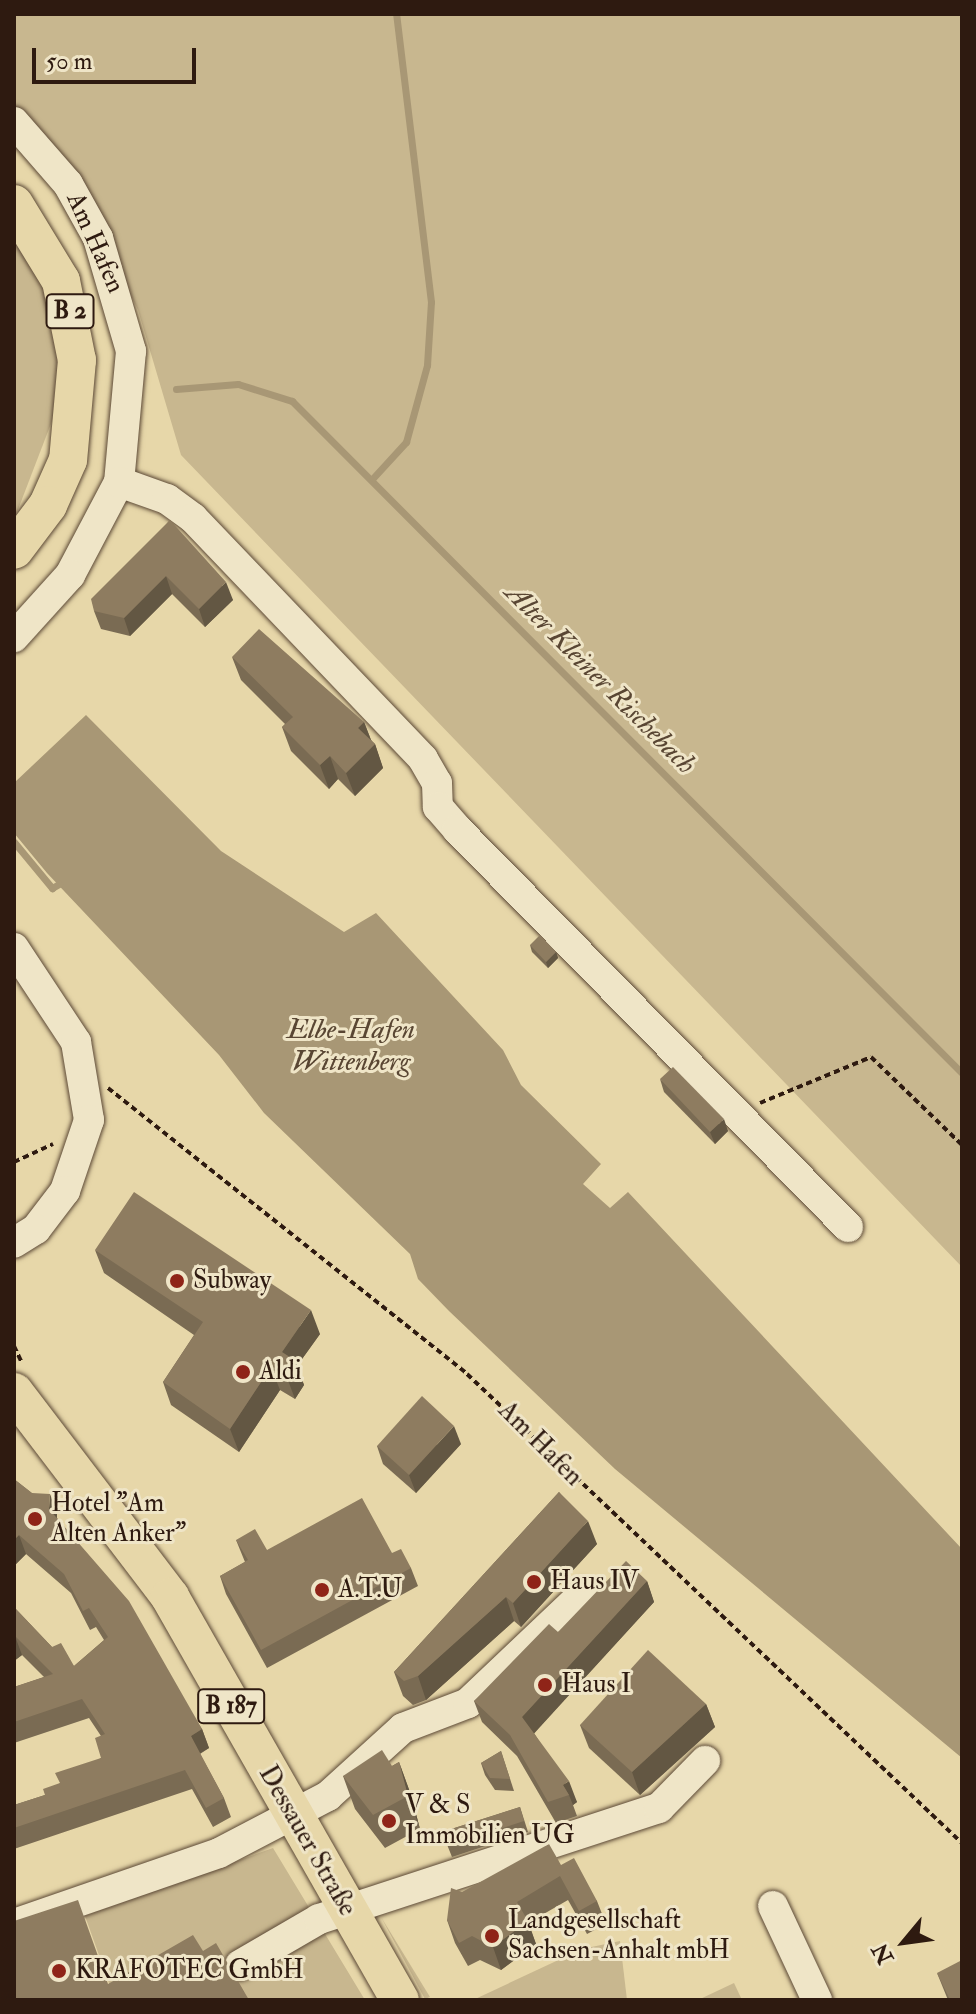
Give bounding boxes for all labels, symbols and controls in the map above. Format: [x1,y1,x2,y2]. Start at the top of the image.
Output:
scale bar [36,32,200,82]
text: 50 m [46,46,92,77]
street label: Am Hafen [59,188,131,298]
road number: B 2 [44,291,96,331]
water label: Alter Kleiner Rischebach [498,577,702,781]
water label: Elbe-Hafen Wittenberg [287,1013,415,1079]
place label: Subway [193,1265,271,1297]
marker: Subway [168,1272,186,1290]
place label: Aldi [259,1356,302,1388]
marker: Aldi [234,1363,252,1381]
street label: Am Hafen [491,1395,589,1493]
place label: Hotel "Am Alten Anker" [51,1488,186,1550]
marker: Hotel "Am Alten Anker" [26,1510,44,1528]
place label: Haus IV [550,1566,639,1598]
marker: Haus IV [525,1573,543,1591]
place label: A.T.U [338,1574,402,1606]
marker: A.T.U [313,1581,331,1599]
place label: Haus I [561,1669,631,1701]
marker: Haus I [536,1676,554,1694]
road number: B 187 [197,1686,265,1726]
street label: Dessauer Straße [251,1760,363,1922]
place label: V & S Immobilien UG [405,1790,575,1852]
marker: V & S Immobilien UG [380,1812,398,1830]
north arrow [864,1902,944,1982]
place label: Landgesellschaft Sachsen-Anhalt mbH [508,1905,730,1966]
marker: Landgesellschaft Sachsen-Anhalt mbH [483,1927,501,1945]
text: N [866,1938,900,1969]
place label: KRAFOTEC GmbH [75,1955,304,1987]
marker: KRAFOTEC GmbH [50,1962,68,1980]

